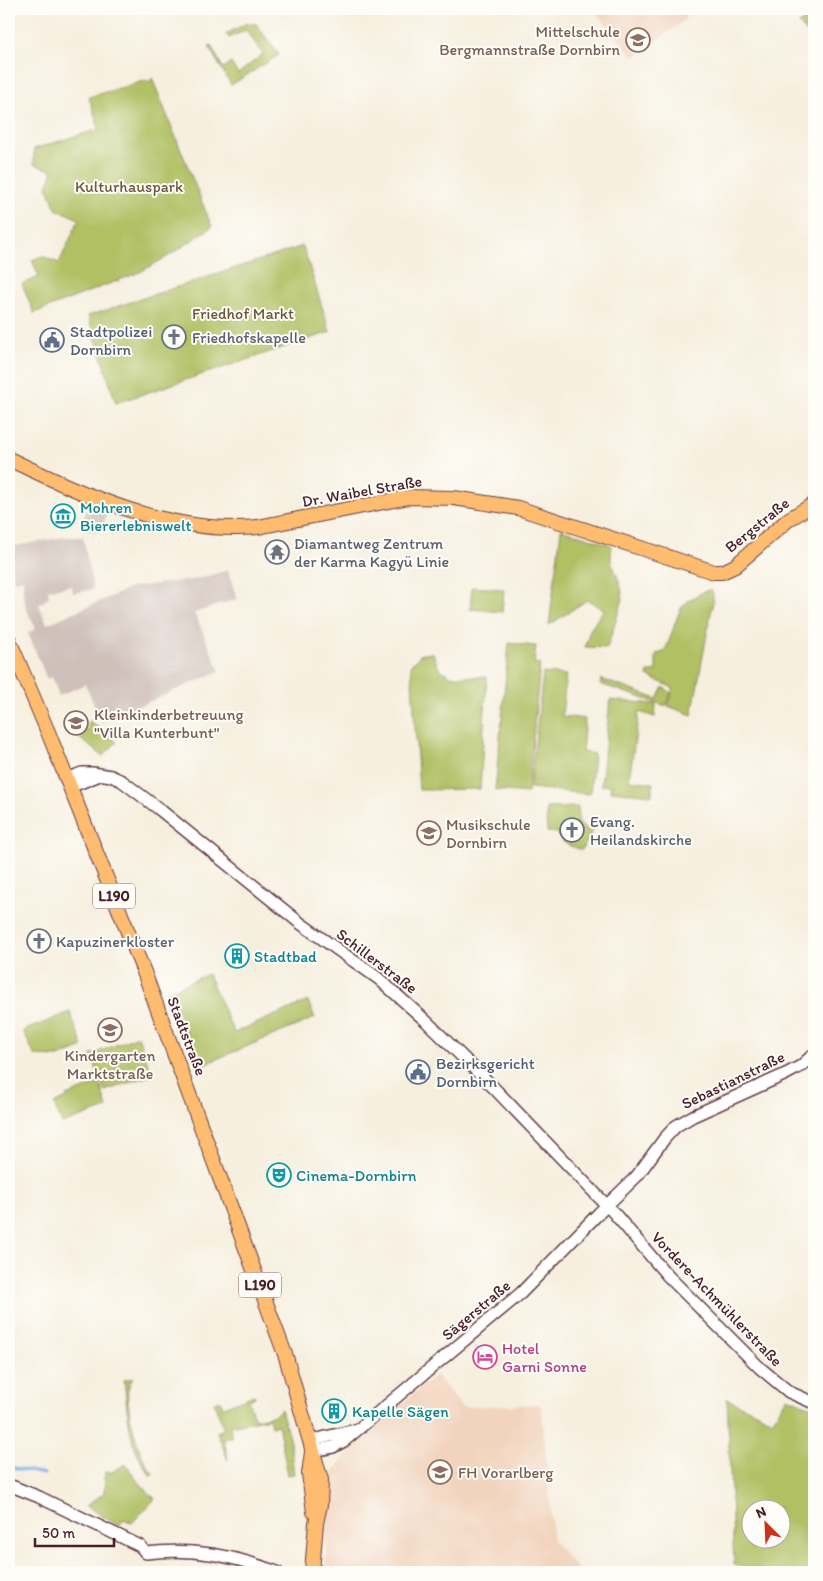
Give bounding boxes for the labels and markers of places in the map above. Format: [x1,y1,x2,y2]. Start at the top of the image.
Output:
place label: Mittelschule Bergmannstraße Dornbirn [439,22,620,59]
school or university icon: Mittelschule Bergmannstraße Dornbirn [625,27,651,53]
place label: Stadtpolizei Dornbirn [70,322,152,359]
church icon: Friedhofskapelle [161,324,187,350]
public building icon: Stadtpolizei Dornbirn [39,327,65,353]
place label: Friedhofskapelle [192,328,306,347]
place label: Mohren Biererlebniswelt [80,498,192,535]
museum icon: Mohren Biererlebniswelt [50,503,76,529]
place label: Diamantweg Zentrum der Karma Kagyü Linie [294,534,449,571]
temple icon: Diamantweg Zentrum der Karma Kagyü Linie [264,539,290,565]
place label: Kleinkinderbetreuung "Villa Kunterbunt" [94,705,245,742]
school or university icon: Kleinkinderbetreuung "Villa Kunterbunt" [63,710,89,736]
place label: Evang. Heilandskirche [590,812,692,849]
place label: Musikschule Dornbirn [446,815,531,852]
church icon: Evang. Heilandskirche [559,817,585,843]
school or university icon: Musikschule Dornbirn [416,820,442,846]
church icon: Kapuzinerkloster [26,928,52,954]
place label: Kapuzinerkloster [56,932,175,951]
building icon: Stadtbad [224,943,250,969]
place label: Stadtbad [254,947,317,966]
school or university icon: Kindergarten Marktstraße [97,1017,123,1043]
place label: Kindergarten Marktstraße [64,1046,156,1083]
place label: Bezirksgericht Dornbirn [436,1054,535,1091]
public building icon: Bezirksgericht Dornbirn [405,1059,431,1085]
theatre icon: Cinema-Dornbirn [266,1162,292,1188]
place label: Cinema-Dornbirn [296,1166,417,1185]
place label: Hotel Garni Sonne [502,1339,587,1376]
hotel icon: Hotel Garni Sonne [472,1344,498,1370]
building icon: Kapelle Sägen [321,1398,347,1424]
place label: Kapelle Sägen [352,1402,449,1421]
school or university icon: FH Vorarlberg [427,1459,453,1485]
place label: FH Vorarlberg [458,1463,554,1482]

